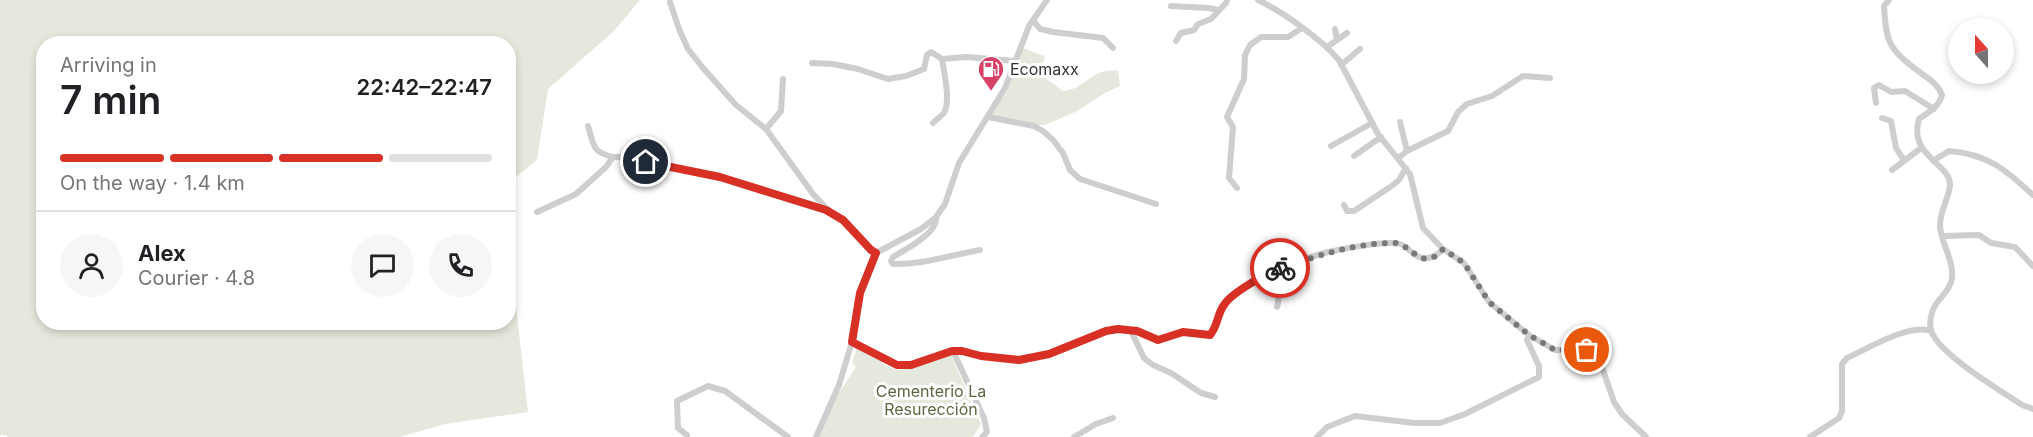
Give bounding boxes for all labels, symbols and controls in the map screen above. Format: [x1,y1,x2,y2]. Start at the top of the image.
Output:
north arrow [1948,18,2014,84]
map controls [1948,18,2014,84]
text: Arriving in [60,53,157,77]
fuel station icon: Ecomaxx [976,54,1006,92]
place label: Ecomaxx [1010,59,1079,79]
text: 22:42–22:47 [356,74,492,100]
text: 7 min [60,76,161,123]
pin [620,136,671,187]
icon: home [629,145,662,178]
text: On the way · 1.4 km [60,171,245,195]
button: person [60,234,123,297]
button: chat [351,234,414,297]
button: phone [429,234,492,297]
courier [1250,238,1310,298]
text: Alex [138,240,186,266]
icon: bike [1264,252,1297,285]
text: Courier · 4.8 [138,266,255,290]
pin [1561,324,1612,375]
icon: bag [1570,333,1603,366]
park label: Cementerio La Resurección [876,381,986,419]

